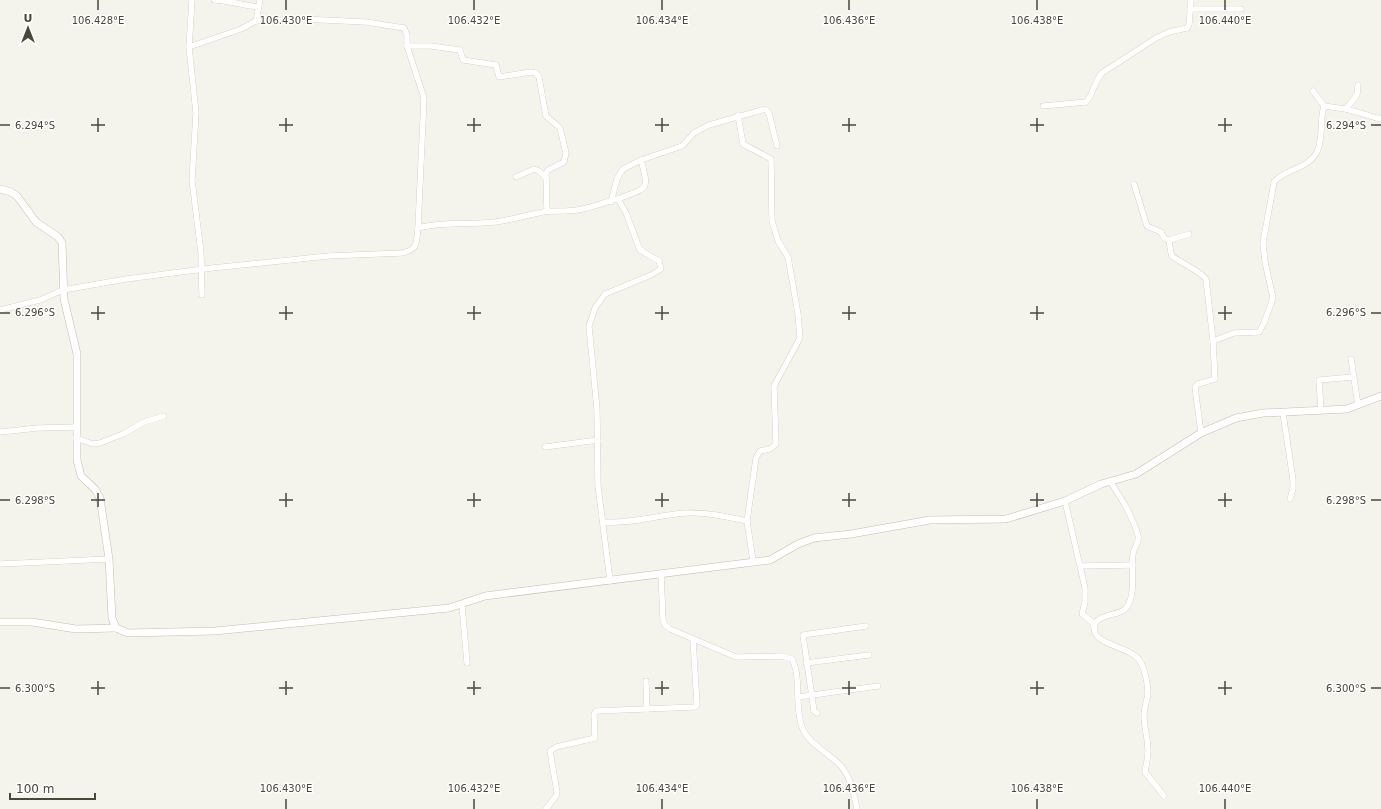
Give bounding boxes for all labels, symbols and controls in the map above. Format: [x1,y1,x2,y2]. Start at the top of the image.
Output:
north arrow [8,8,48,48]
text: U [24,12,32,25]
text: 106.428°E [72,15,124,26]
text: 106.430°E [260,15,312,26]
text: 106.432°E [448,15,500,26]
text: 106.434°E [636,15,688,26]
text: 106.436°E [823,15,875,26]
text: 106.438°E [1011,15,1063,26]
text: 106.440°E [1199,15,1251,26]
text: 6.294°S [15,120,55,131]
text: 6.294°S [1326,120,1366,131]
text: 6.296°S [15,307,55,318]
text: 6.296°S [1326,307,1366,318]
text: 6.298°S [15,495,55,506]
text: 6.298°S [1326,495,1366,506]
text: 6.300°S [15,683,55,694]
text: 6.300°S [1326,683,1366,694]
scale bar [10,775,95,801]
text: 100 m [16,782,54,796]
text: 106.430°E [260,783,312,794]
text: 106.432°E [448,783,500,794]
text: 106.434°E [636,783,688,794]
text: 106.436°E [823,783,875,794]
text: 106.438°E [1011,783,1063,794]
text: 106.440°E [1199,783,1251,794]

